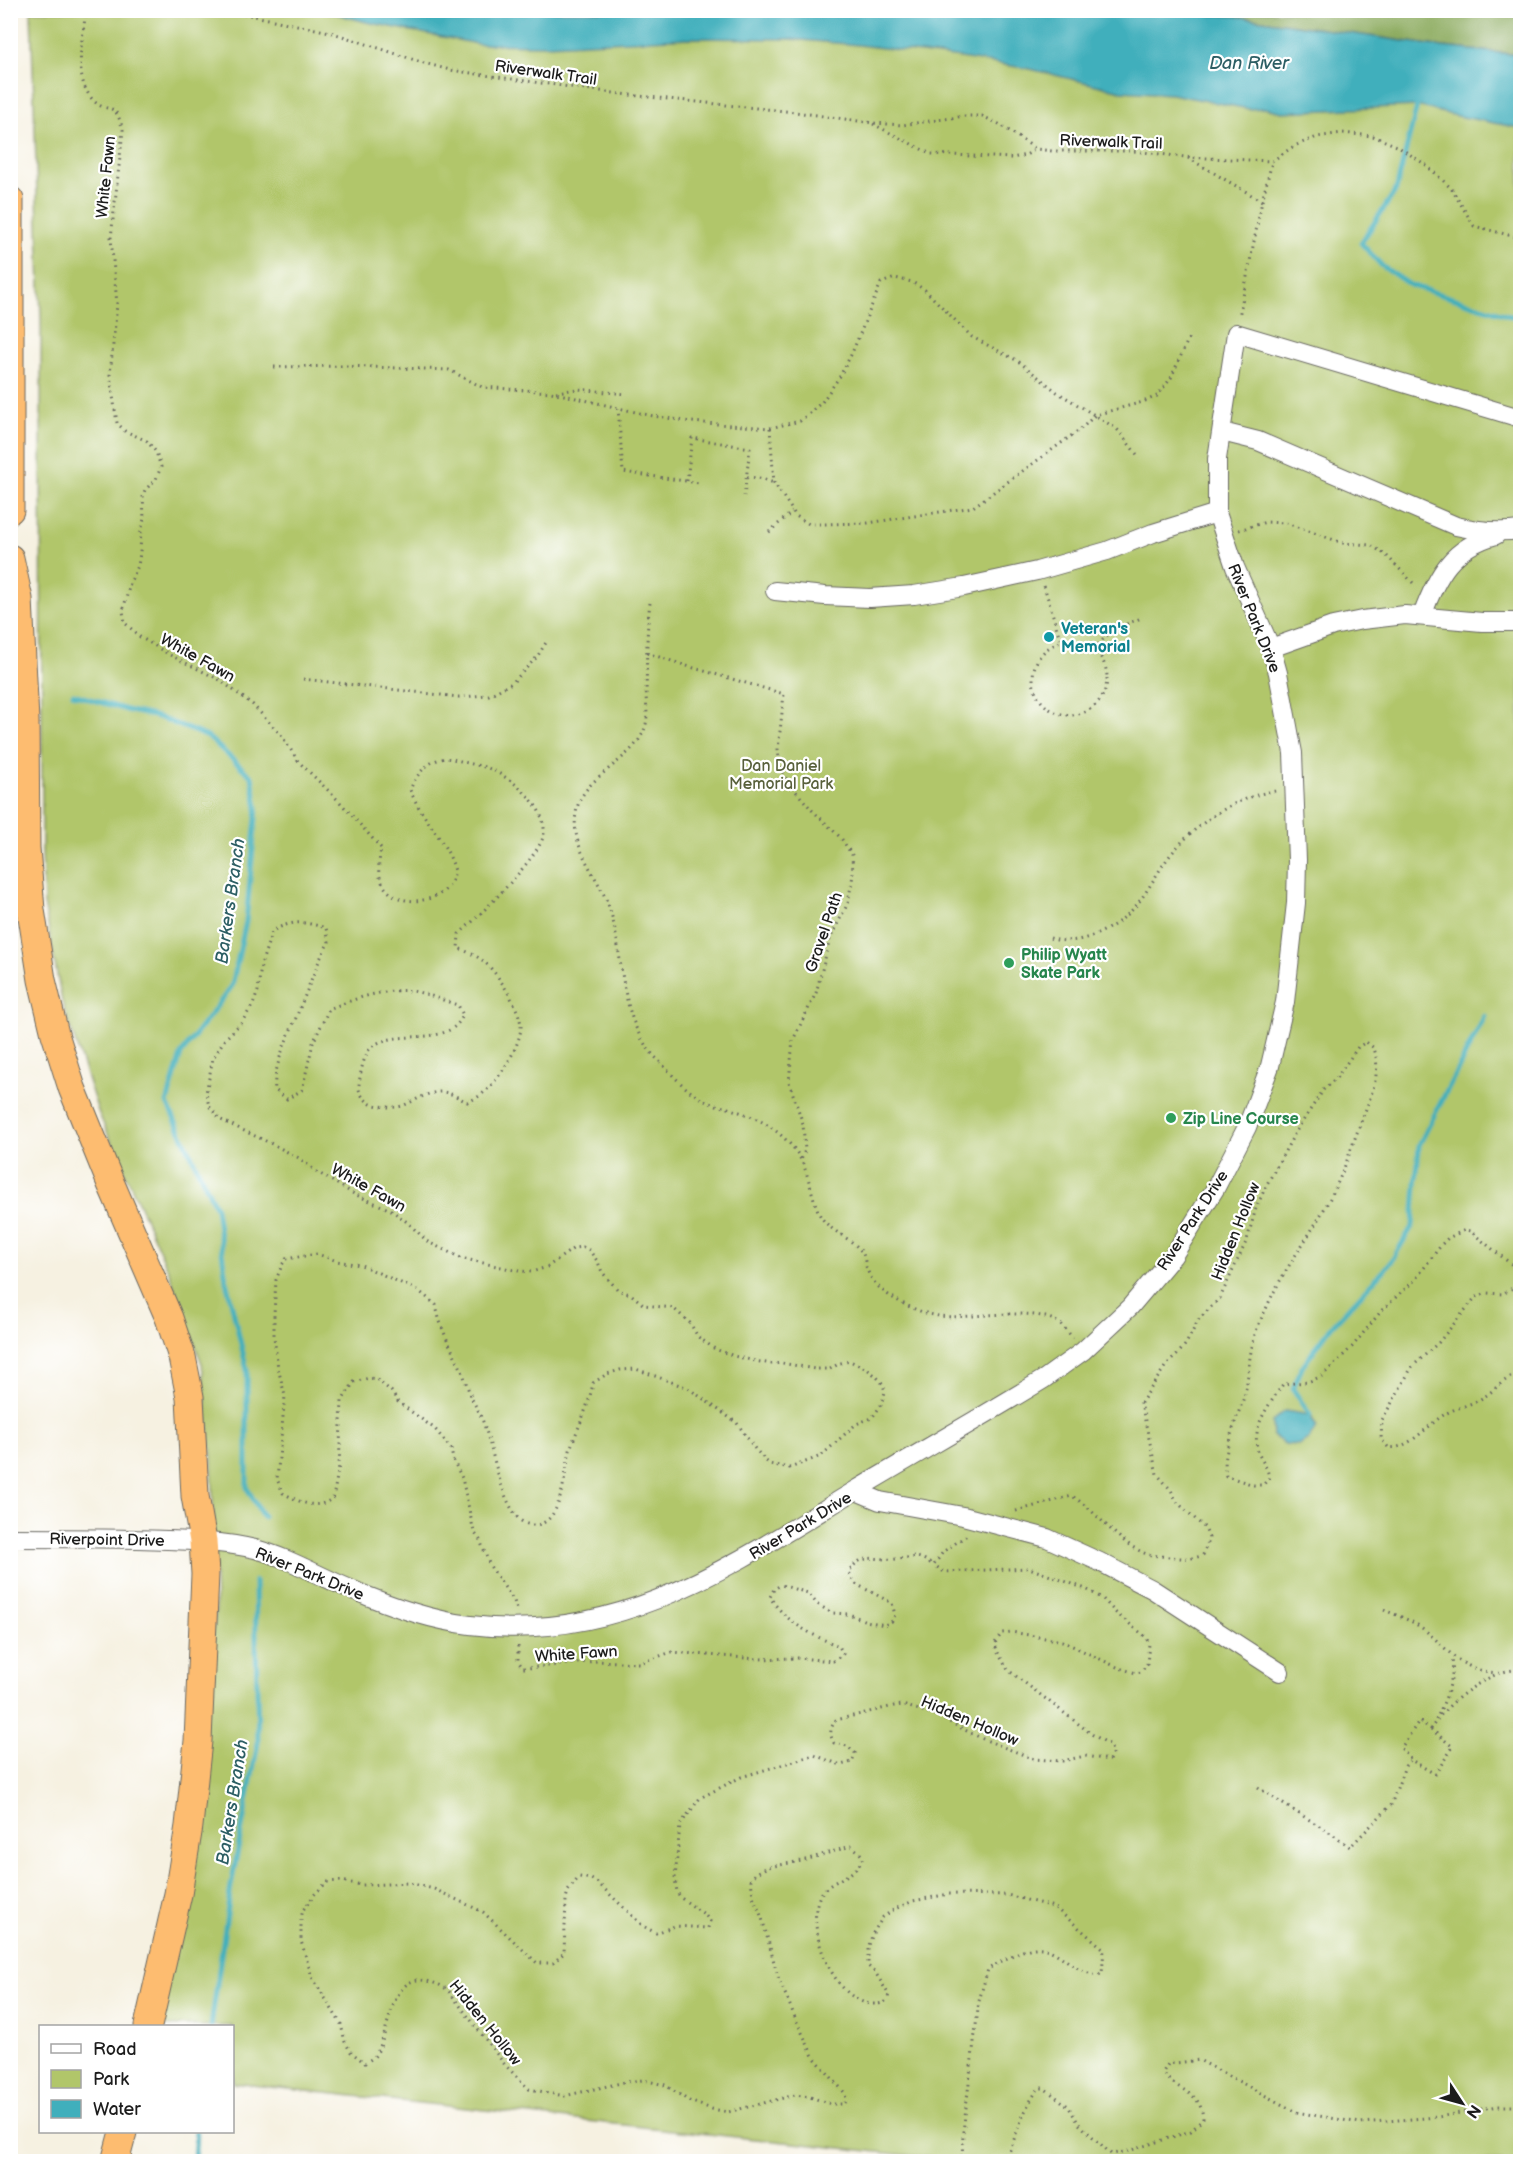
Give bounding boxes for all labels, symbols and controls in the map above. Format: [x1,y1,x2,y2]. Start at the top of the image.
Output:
water label: Dan River [1209,53,1290,74]
street label: Riverwalk Trail [494,57,598,90]
street label: Riverwalk Trail [1059,131,1163,154]
street label: White Fawn [93,135,120,219]
street label: River Park Drive [1223,561,1284,676]
place label: Veteran's Memorial [1061,620,1130,657]
street label: White Fawn [157,630,238,687]
marker: Veteran's Memorial [1042,630,1056,644]
park label: Dan Daniel Memorial Park [729,757,833,794]
water label: Barkers Branch [211,837,250,965]
street label: Gravel Path [802,890,847,975]
place label: Philip Wyatt Skate Park [1021,946,1108,983]
marker: Philip Wyatt Skate Park [1002,956,1016,970]
place label: Zip Line Course [1183,1110,1299,1129]
marker: Zip Line Course [1164,1111,1178,1125]
street label: White Fawn [328,1160,409,1217]
street label: River Park Drive [1154,1167,1233,1275]
street label: Hidden Hollow [1208,1179,1265,1283]
street label: River Park Drive [746,1488,856,1564]
street label: Riverpoint Drive [49,1530,165,1551]
street label: River Park Drive [252,1544,367,1605]
street label: White Fawn [534,1642,618,1667]
street label: Hidden Hollow [918,1692,1021,1751]
water label: Barkers Branch [212,1738,253,1866]
street label: Hidden Hollow [445,1976,525,2070]
legend [39,2025,234,2133]
text: Road [93,2039,137,2060]
text: Park [93,2069,129,2090]
north arrow [1432,2073,1492,2133]
text: Water [93,2099,141,2120]
text: N [1462,2100,1484,2121]

